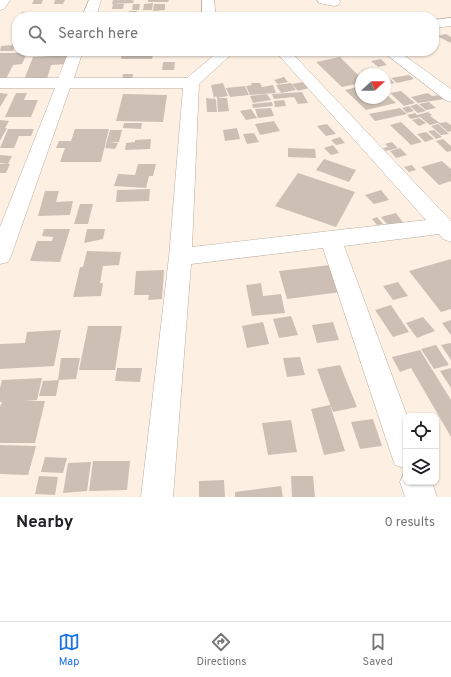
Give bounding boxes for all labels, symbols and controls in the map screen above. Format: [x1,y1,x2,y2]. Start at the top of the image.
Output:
search box [12,12,439,56]
icon: search [26,23,48,45]
text: Search here [58,25,138,44]
north arrow [355,68,391,104]
map controls [403,413,439,485]
button: locate [403,413,439,449]
button: layers [403,449,439,485]
text: Nearby [16,512,73,534]
text: 0 results [384,515,435,531]
tab: Map [58,631,80,669]
tab: Directions [196,631,246,669]
tab: Saved [363,631,393,669]

